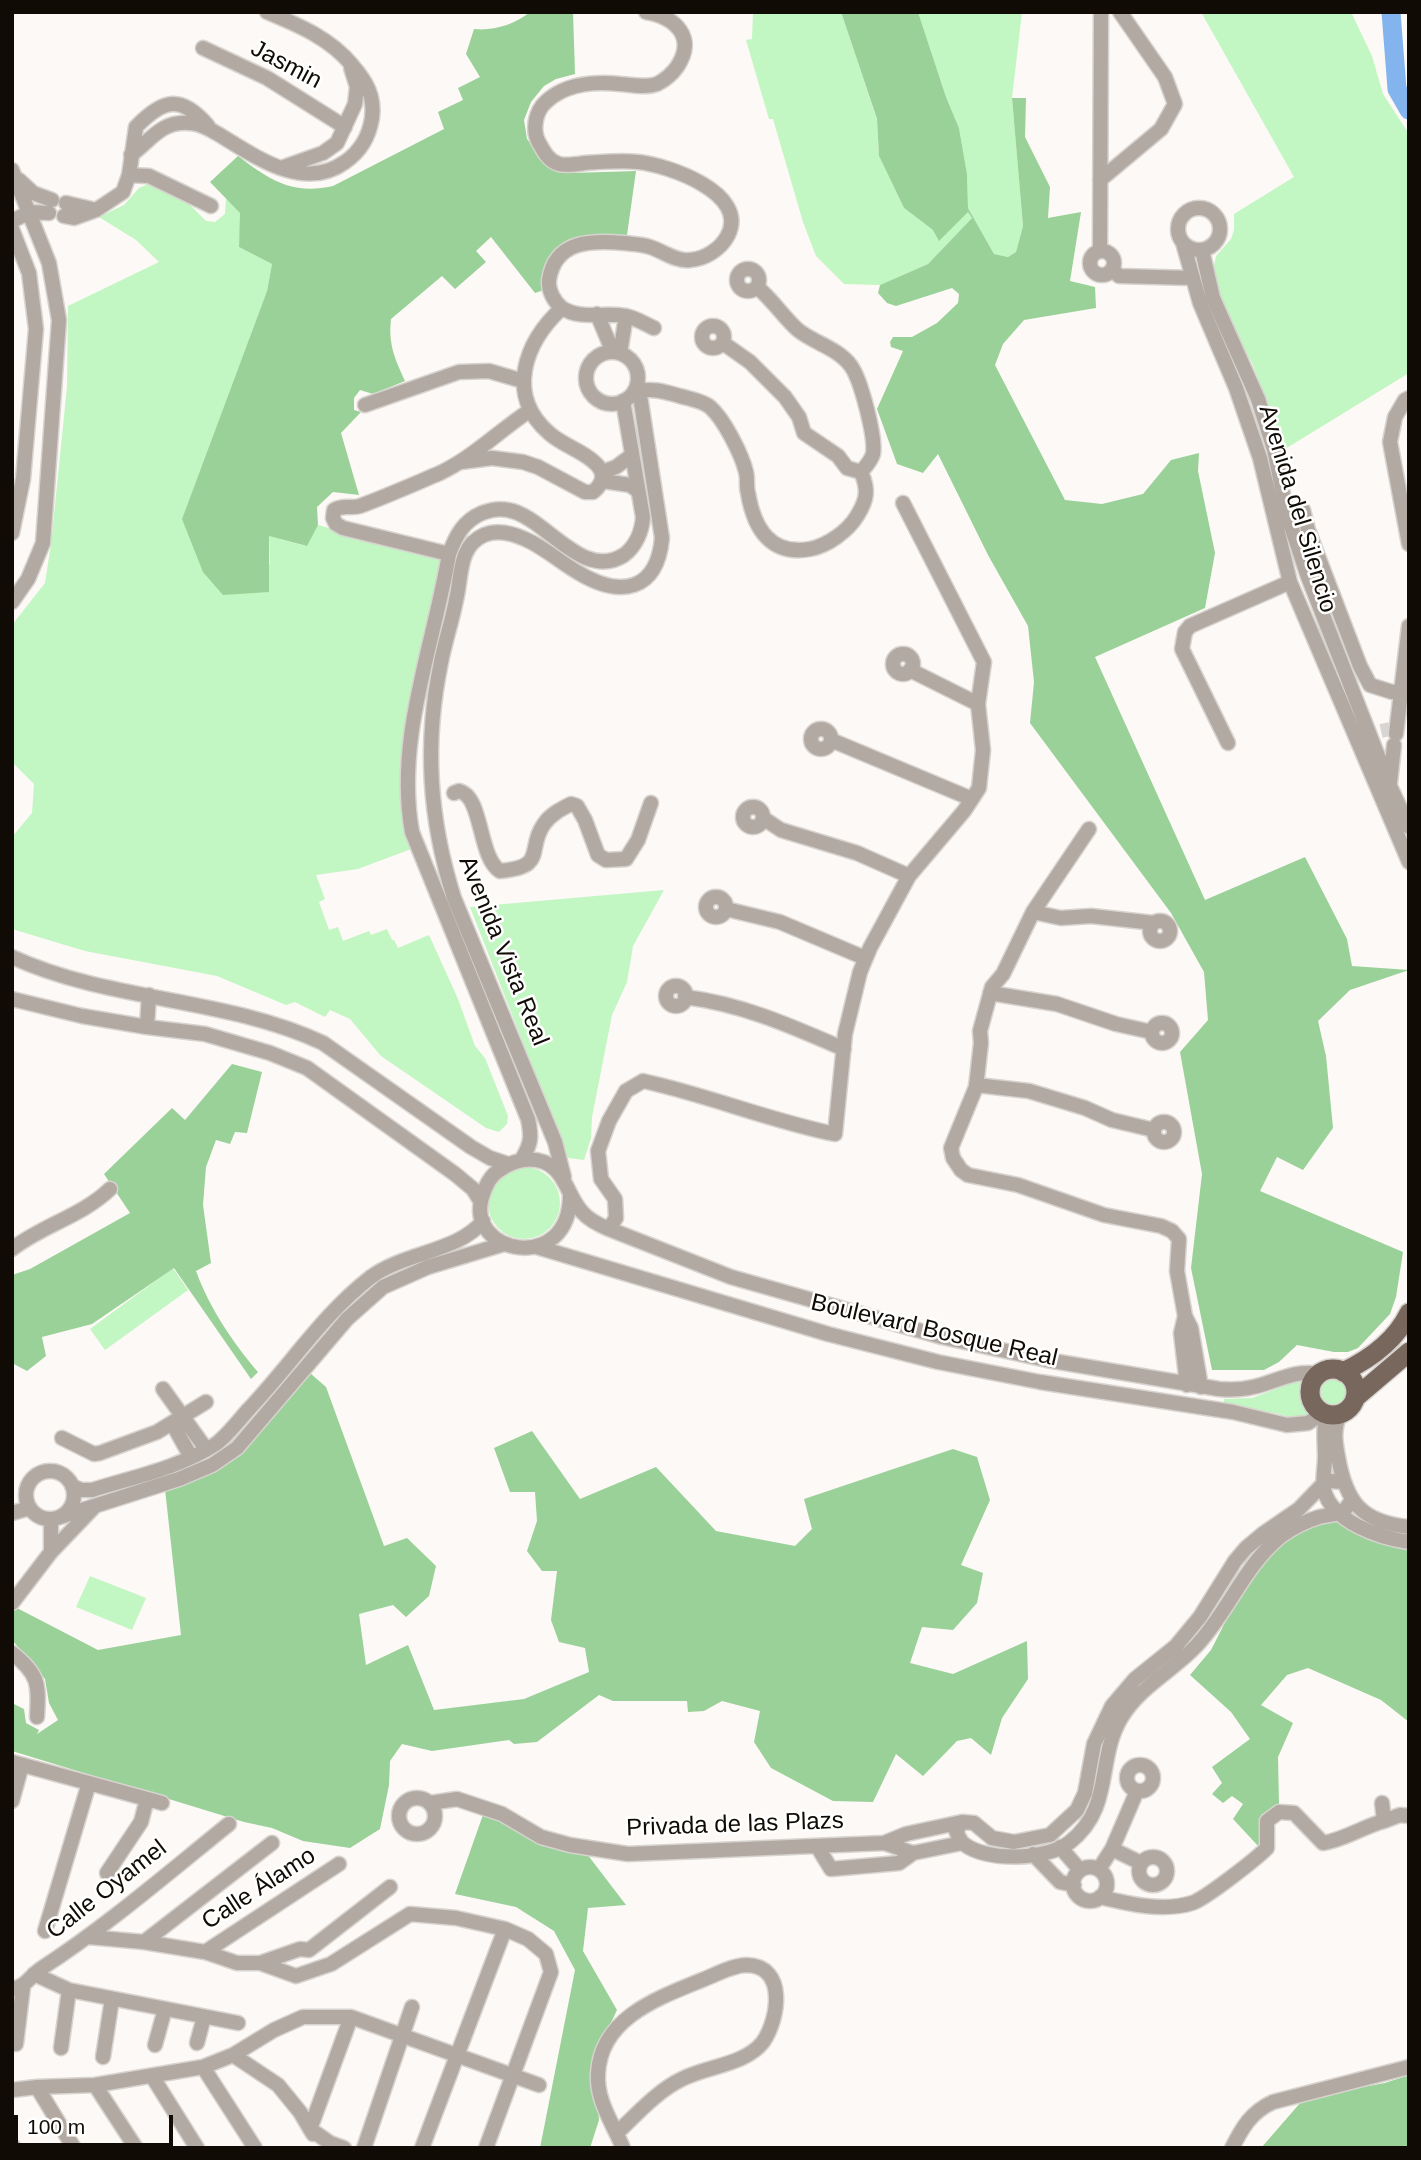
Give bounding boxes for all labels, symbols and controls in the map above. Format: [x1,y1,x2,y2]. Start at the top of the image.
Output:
street label: Jasmin [246,34,326,96]
street label: Avenida del Silencio [1252,402,1342,616]
street label: Avenida Vista Real [452,852,554,1050]
street label: Boulevard Bosque Real [808,1289,1060,1373]
street label: Privada de las Plazs [626,1807,844,1843]
street label: Calle Oyamel [41,1834,173,1946]
street label: Calle Álamo [197,1842,321,1936]
scale bar [18,2100,177,2144]
text: 100 m [27,2115,85,2138]

